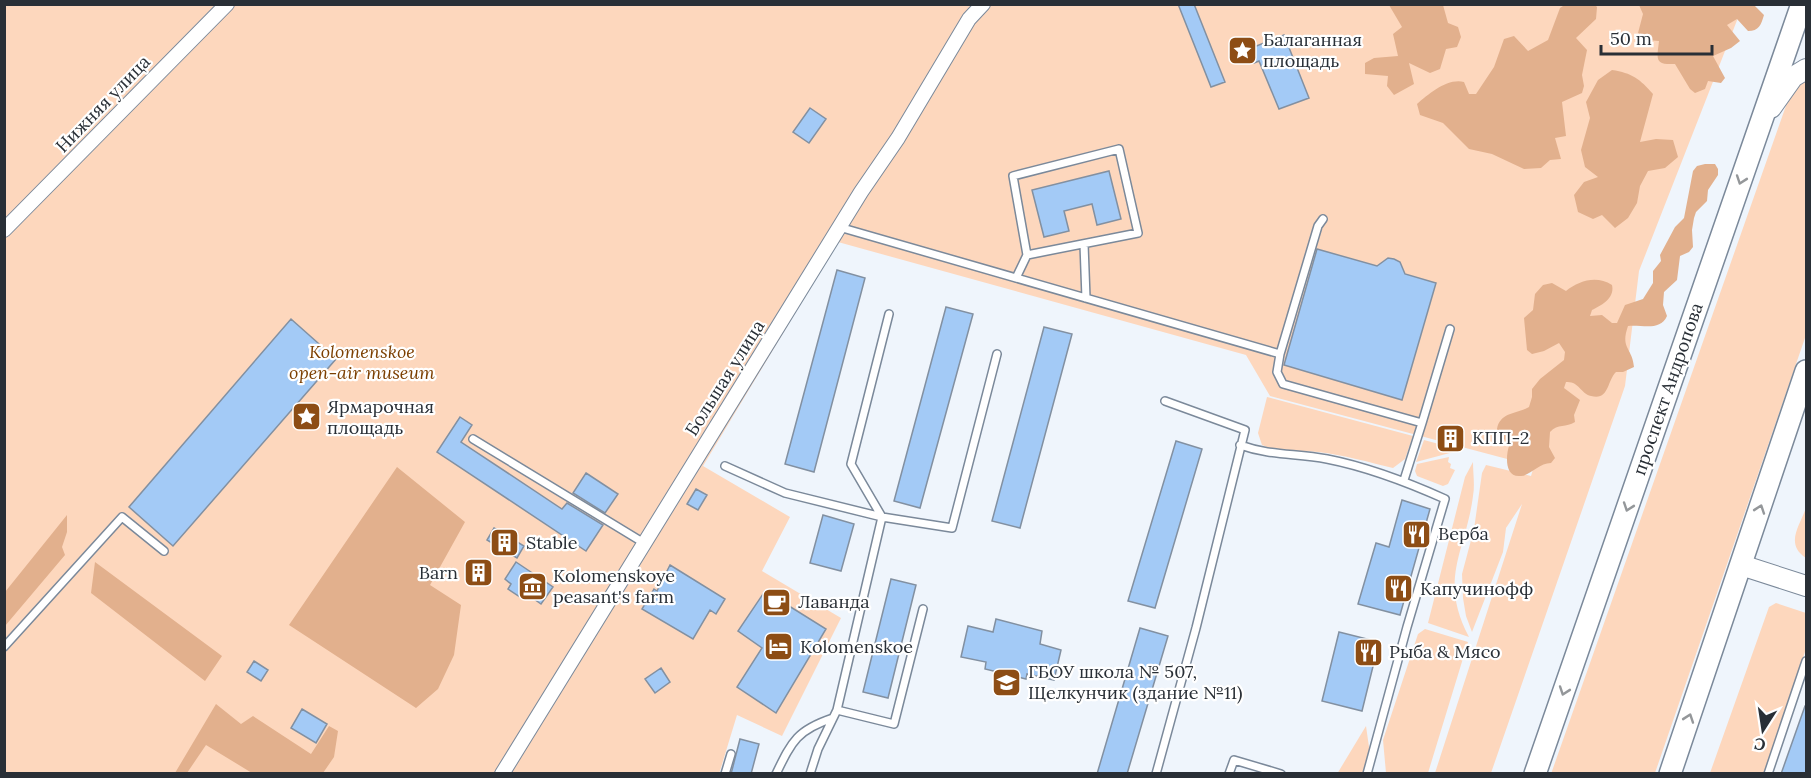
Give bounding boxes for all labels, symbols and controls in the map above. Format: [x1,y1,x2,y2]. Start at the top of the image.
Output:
scale bar [1601,18,1712,56]
text: 50 m [1610,27,1652,50]
place label: Балаганная площадь [1263,28,1362,72]
place icon: Балаганная площадь [1226,34,1258,66]
street label: Нижняя улица [50,50,155,157]
one-way arrow [1735,175,1748,185]
street label: проспект Андропова [1627,300,1708,478]
street label: Большая улица [680,316,769,440]
park label: Kolomenskoe open-air museum [289,340,435,384]
place label: Ярмарочная площадь [327,395,434,439]
place icon: Ярмарочная площадь [290,401,322,433]
building icon: КПП-2 [1435,422,1467,454]
place label: КПП-2 [1472,426,1529,449]
one-way arrow [1622,501,1635,512]
one-way arrow [1753,504,1765,515]
restaurant icon: Верба [1401,518,1433,550]
place label: Верба [1438,522,1489,545]
building icon: Stable [489,527,521,559]
place label: Stable [526,531,578,554]
building icon: Barn [463,557,495,589]
place label: Barn [419,561,458,584]
place label: Kolomenskoye peasant's farm [553,564,675,608]
museum icon: Kolomenskoye peasant's farm [516,570,548,602]
restaurant icon: Капучинофф [1383,573,1415,605]
place label: Капучинофф [1420,577,1533,600]
cafe icon: Лаванда [761,586,793,618]
place label: Лаванда [798,590,870,613]
hotel icon: Kolomenskoe [763,631,795,663]
place label: Kolomenskoe [800,635,913,658]
restaurant icon: Рыба & Мясо [1352,636,1384,668]
place label: Рыба & Мясо [1389,640,1501,663]
place label: ГБОУ школа № 507, Щелкунчик (здание №11) [1028,660,1243,704]
school or university icon: ГБОУ школа № 507, Щелкунчик (здание №11) [991,666,1023,698]
one-way arrow [1558,685,1571,696]
north arrow [1733,700,1793,760]
one-way arrow [1682,713,1695,724]
text: С [1752,734,1767,756]

